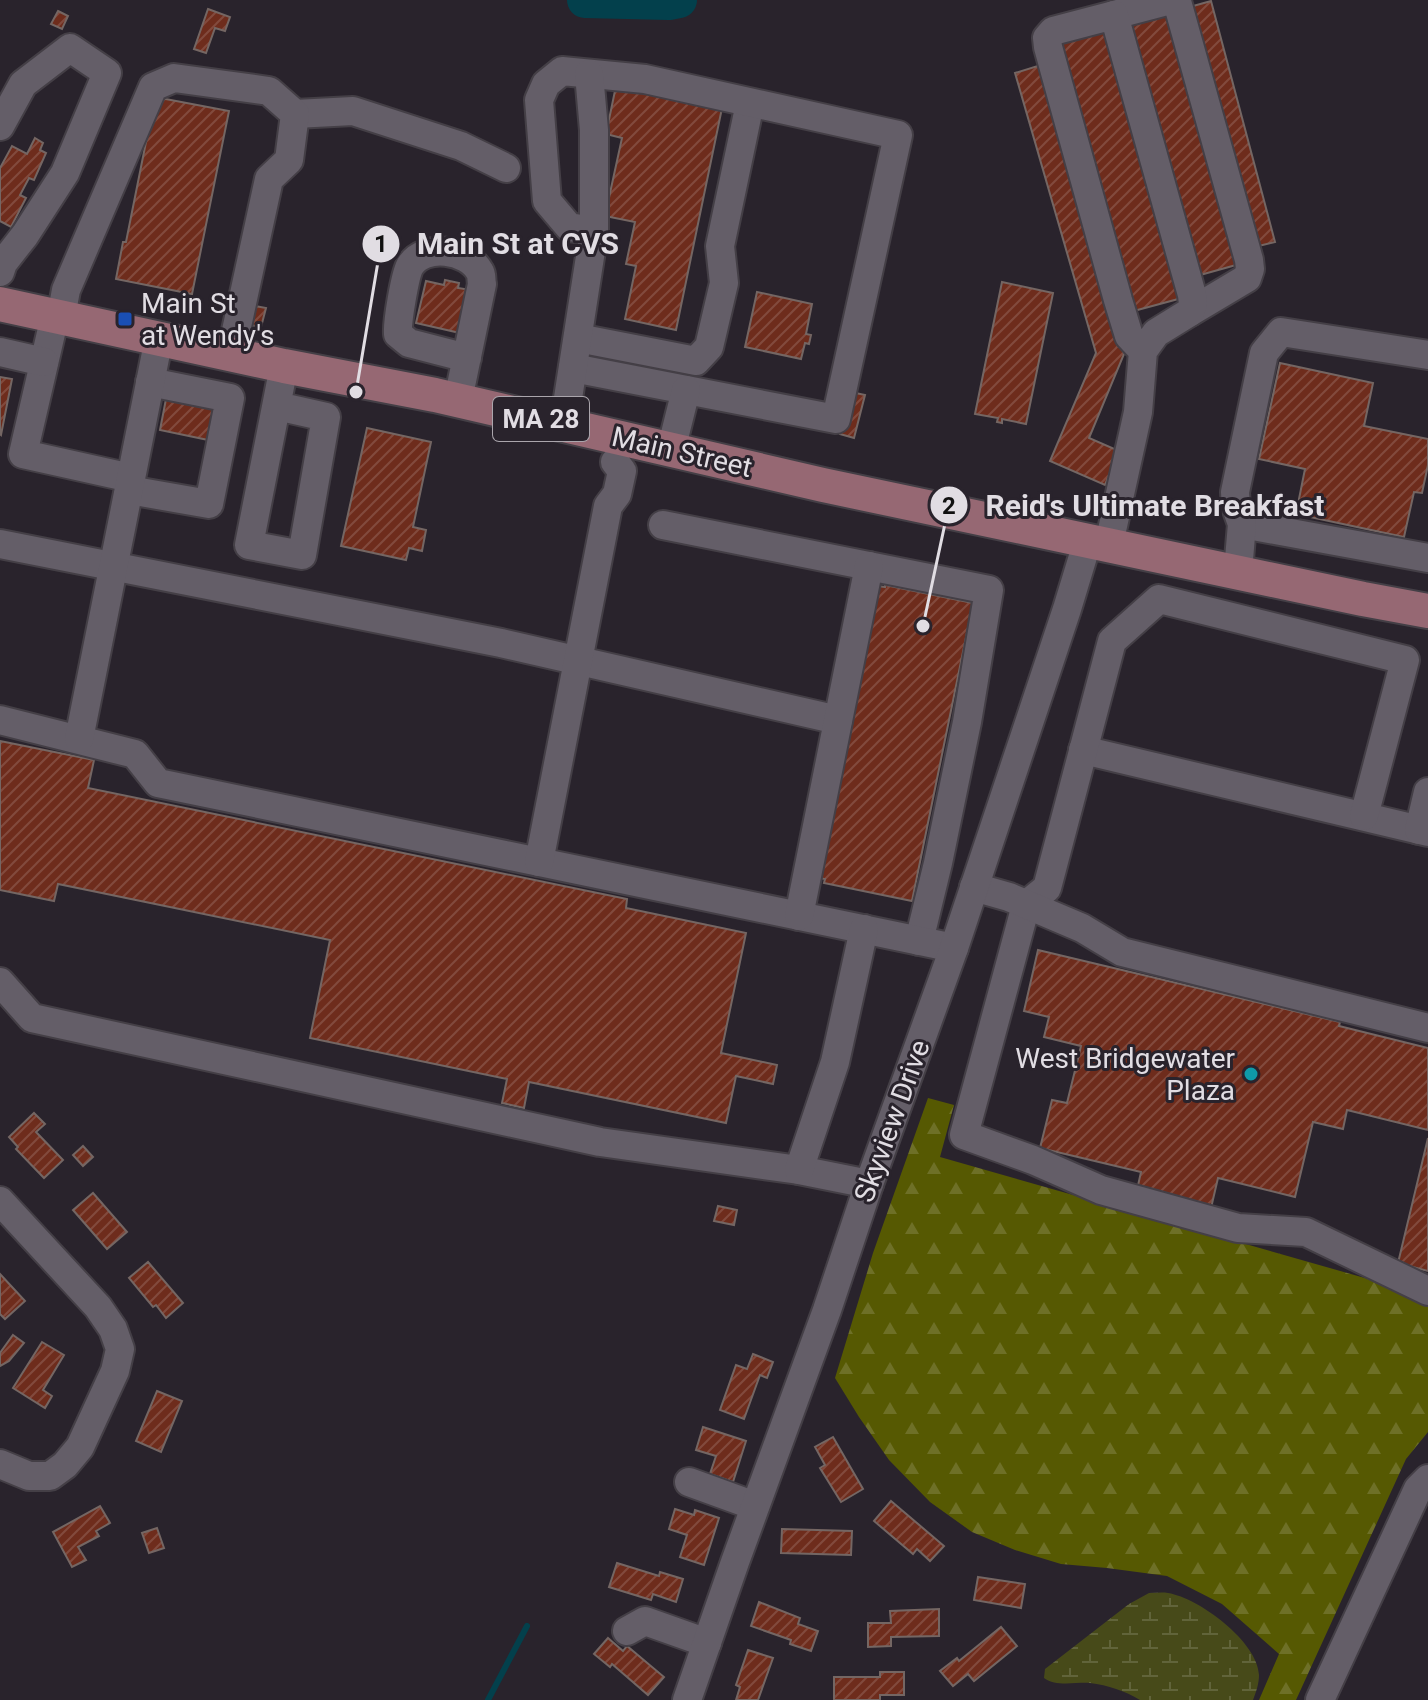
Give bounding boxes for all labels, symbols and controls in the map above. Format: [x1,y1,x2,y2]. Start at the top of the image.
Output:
callout: Main St at CVS [361,217,635,271]
text: Main St at CVS [417,226,619,261]
text: 1 [374,230,388,258]
place label: Main St at Wendy's [141,287,275,352]
marker: Main St at Wendy's [116,310,134,328]
road number: MA 28 [493,397,589,441]
street label: Main Street [609,420,755,484]
callout: Reid's Ultimate Breakfast [929,478,1340,532]
text: Reid's Ultimate Breakfast [986,488,1324,523]
text: 2 [942,492,956,520]
street label: Skyview Drive [847,1035,937,1207]
place label: West Bridgewater Plaza [1015,1042,1236,1107]
marker: West Bridgewater Plaza [1242,1065,1260,1083]

